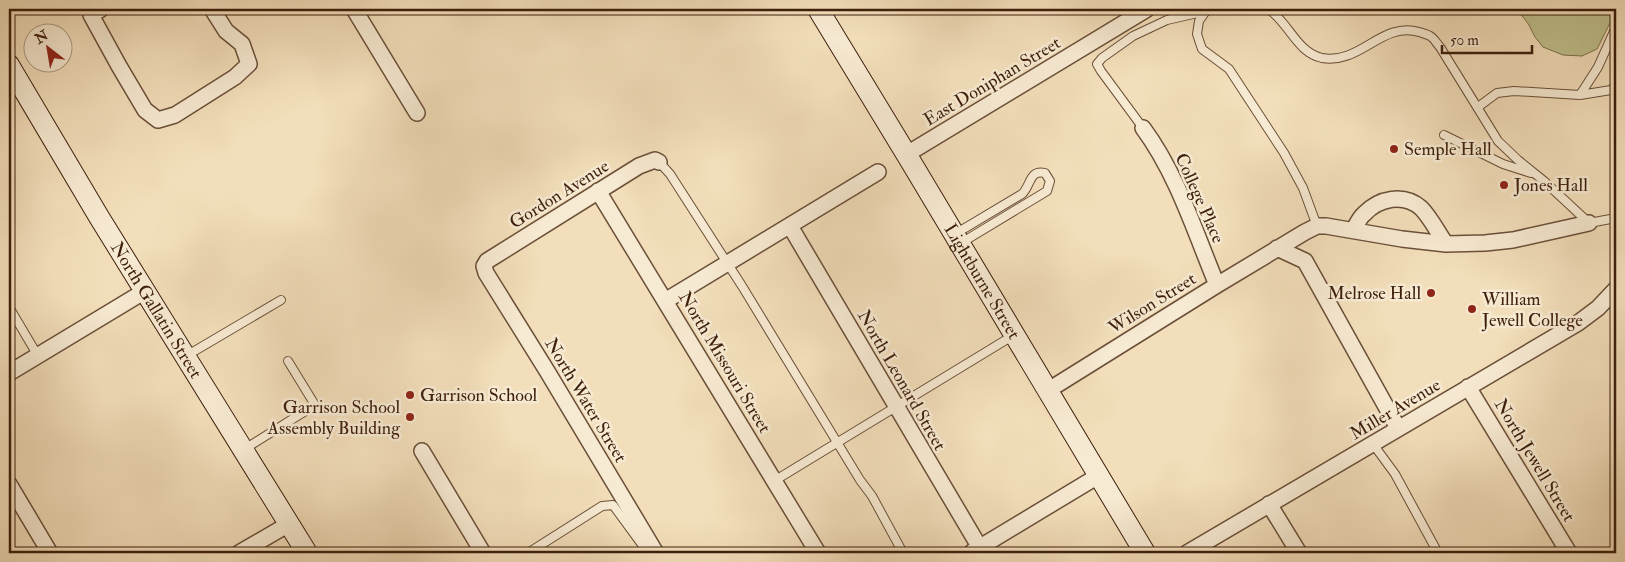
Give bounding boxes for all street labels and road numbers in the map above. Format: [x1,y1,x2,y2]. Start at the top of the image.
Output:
street label: East Doniphan Street [920,31,1065,131]
street label: College Place [1170,150,1230,247]
street label: Gordon Avenue [505,154,614,234]
street label: Lightburne Street [938,219,1025,344]
street label: North Gallatin Street [105,238,207,383]
street label: Wilson Street [1103,267,1200,340]
street label: North Missouri Street [673,287,776,437]
street label: North Leonard Street [852,306,951,455]
street label: North Water Street [539,334,632,467]
street label: Miller Avenue [1346,373,1445,445]
street label: North Jewell Street [1489,395,1580,526]

